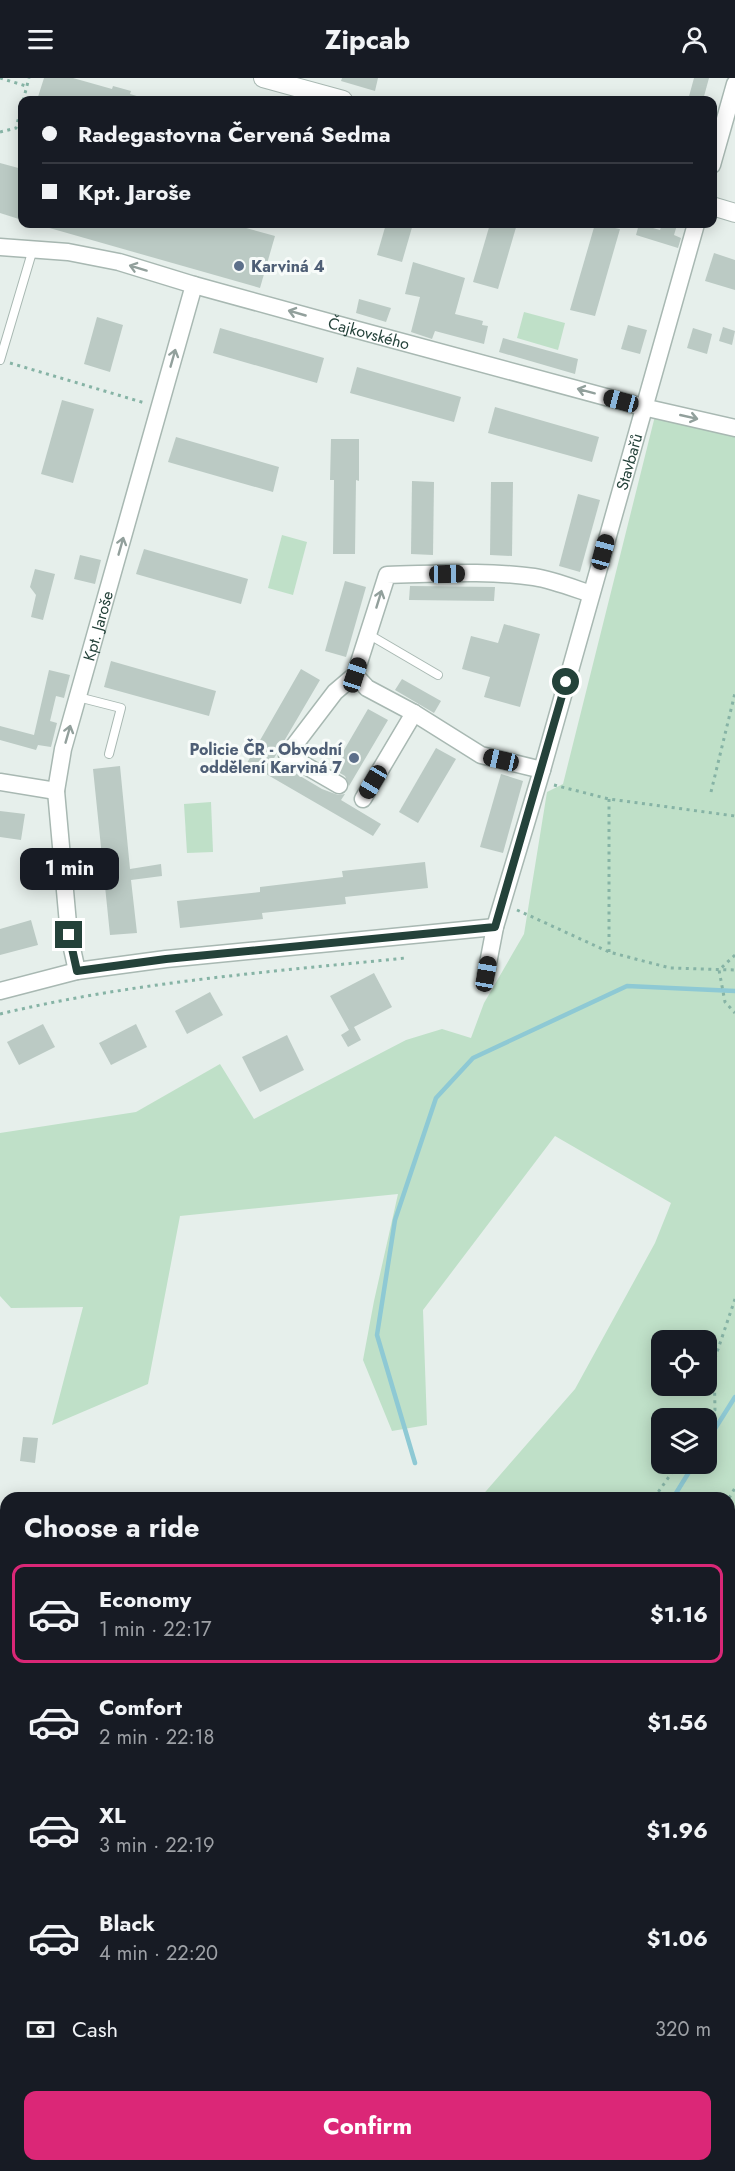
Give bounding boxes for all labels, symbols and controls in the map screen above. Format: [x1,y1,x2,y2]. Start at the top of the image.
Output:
text: Zipcab [325,20,410,59]
icon: menu [24,23,57,56]
icon: person [678,23,711,56]
text: Radegastovna Červená Sedma [78,118,391,150]
text: Kpt. Jaroše [78,176,191,208]
place label: Karviná 4 [251,255,325,278]
marker: Karviná 4 [232,259,246,273]
one-way arrow [129,261,148,272]
one-way arrow [288,306,307,318]
street label: Čajkovského [325,311,413,355]
one-way arrow [168,349,180,368]
one-way arrow [577,385,596,397]
car [601,388,641,414]
one-way arrow [679,412,698,424]
street label: Stavbařů [610,431,648,493]
car [590,532,616,572]
one-way arrow [115,537,127,556]
car [429,565,465,583]
street label: Kpt. Jaroše [77,588,119,664]
one-way arrow [374,590,385,609]
car [341,655,369,695]
route start [552,668,579,695]
one-way arrow [62,725,74,744]
place label: Policie ČR - Obvodní oddělení Karviná 7 [189,738,343,779]
car [481,747,521,773]
marker: Policie ČR - Obvodní oddělení Karviná 7 [347,751,361,765]
car [356,762,390,802]
callout: 1 min [20,848,118,890]
text: 1 min [45,854,94,883]
route end [55,921,82,948]
car [474,955,498,993]
map controls [651,1330,717,1474]
button: locate [651,1330,717,1396]
button: layers [651,1408,717,1474]
text: Choose a ride [24,1508,199,1547]
text: Economy [99,1583,191,1615]
icon: car [27,1587,81,1641]
text: $1.16 [650,1598,708,1630]
text: 1 min · 22:17 [99,1615,212,1644]
text: Comfort [99,1691,182,1723]
icon: car [27,1695,81,1749]
text: $1.56 [647,1706,708,1738]
text: 2 min · 22:18 [99,1723,214,1752]
text: XL [99,1799,126,1831]
icon: car [27,1803,81,1857]
text: $1.96 [647,1814,708,1846]
text: 3 min · 22:19 [99,1831,215,1860]
text: Black [99,1907,155,1939]
icon: car [27,1911,81,1965]
text: $1.06 [647,1922,708,1954]
text: 4 min · 22:20 [99,1939,218,1968]
icon: cash [24,2013,57,2046]
text: Cash [72,2013,118,2045]
text: 320 m [655,2015,711,2044]
button: Confirm [24,2091,711,2160]

